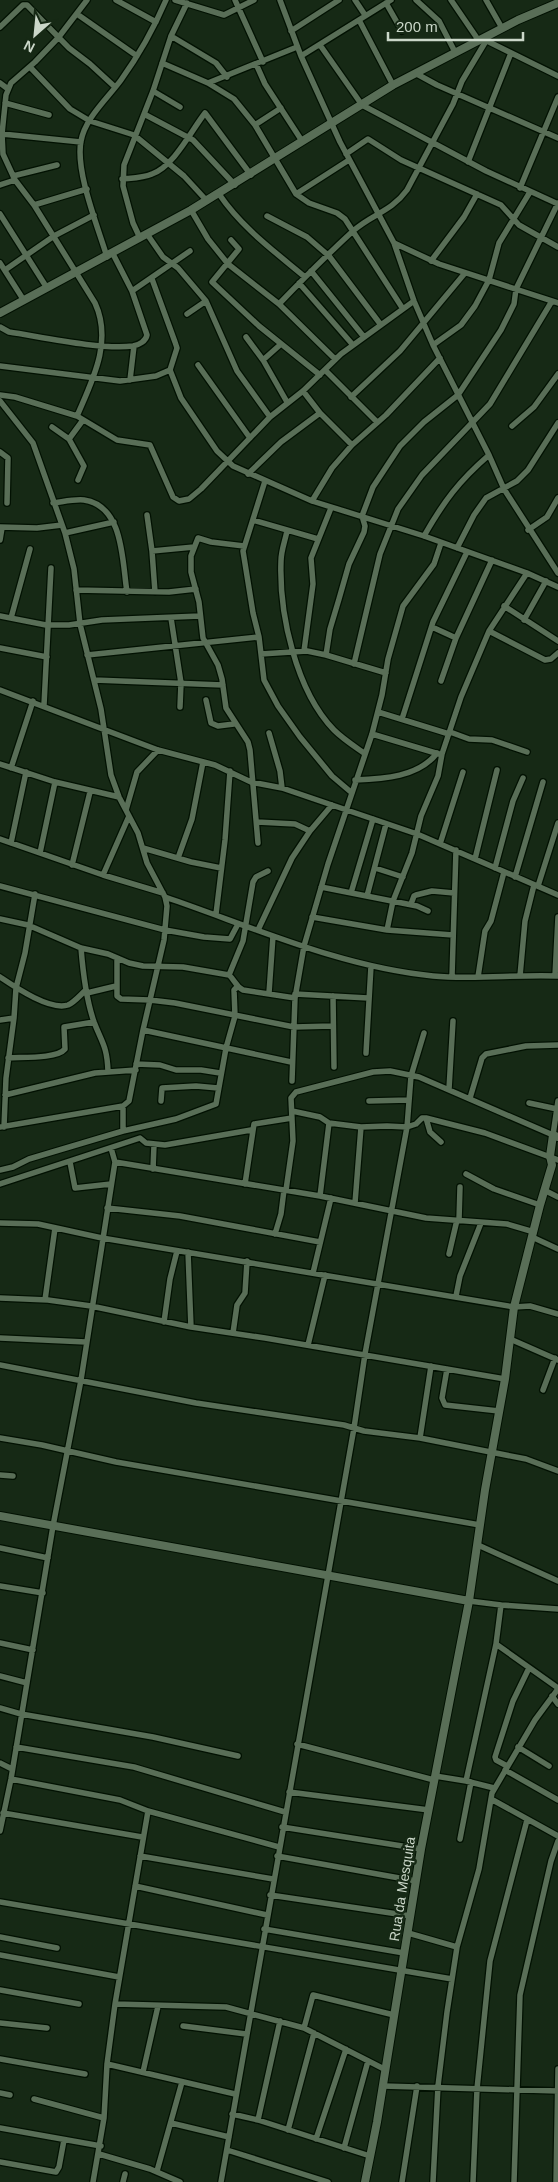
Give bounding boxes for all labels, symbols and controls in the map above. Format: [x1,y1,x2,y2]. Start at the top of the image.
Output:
north arrow [10,10,60,60]
scale bar [388,10,523,42]
text: 200 m [396,18,438,35]
text: N [21,37,37,56]
street label: Rua da Mesquita [386,1835,418,1943]

